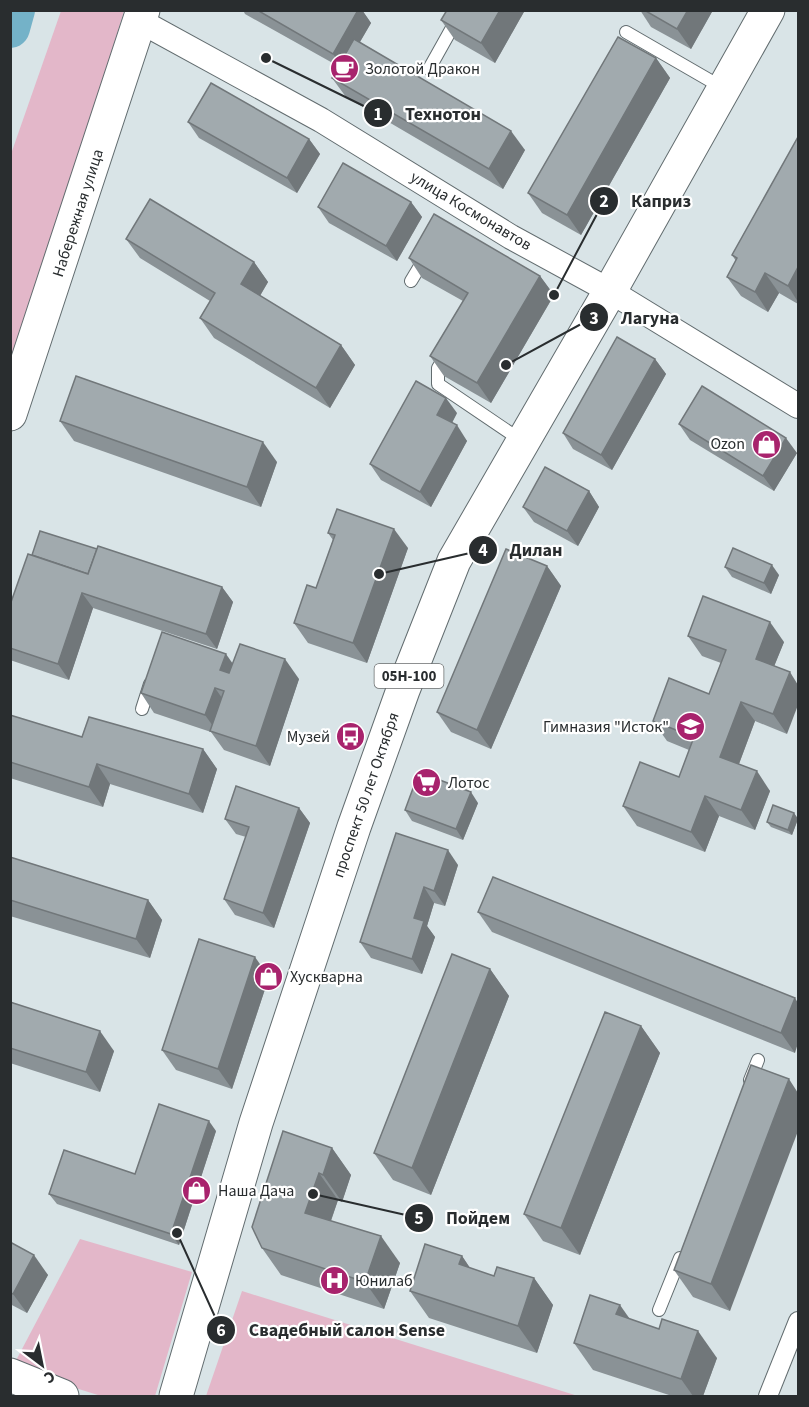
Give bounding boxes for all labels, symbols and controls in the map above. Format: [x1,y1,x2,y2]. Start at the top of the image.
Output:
cafe icon: Золотой Дракон [328,53,360,85]
place label: Золотой Дракон [365,58,480,80]
callout: Технотон [363,95,493,131]
text: 1 [373,102,383,127]
text: Технотон [405,102,481,127]
street label: Набережная улица [47,146,109,280]
street label: улица Космонавтов [406,166,536,256]
callout: Каприз [589,183,703,219]
text: 2 [599,189,609,214]
text: Каприз [631,189,691,214]
callout: Лагуна [579,299,691,335]
text: 3 [589,306,599,331]
text: Лагуна [620,306,679,331]
shop icon: Ozon [750,428,782,460]
place label: Ozon [710,433,745,455]
callout: Дилан [468,532,575,568]
text: 4 [478,538,488,563]
text: Дилан [509,538,563,563]
road number: 05Н-100 [374,664,444,688]
street label: проспект 50 лет Октября [327,709,405,881]
school or university icon: Гимназия "Исток" [674,711,706,743]
place label: Гимназия "Исток" [543,716,669,738]
bus stop icon: Музей [335,721,367,753]
place label: Музей [287,726,330,748]
supermarket icon: Лотос [411,767,443,799]
place label: Лотос [448,772,490,794]
shop icon: Хускварна [253,961,285,993]
place label: Хускварна [290,966,363,988]
shop icon: Наша Дача [181,1175,213,1207]
place label: Наша Дача [218,1180,294,1202]
callout: Пойдем [404,1200,522,1236]
text: 5 [414,1206,424,1231]
text: Пойдем [446,1206,510,1231]
hospital icon: Юнилаб [318,1265,350,1297]
place label: Юнилаб [355,1270,413,1292]
callout: Свадебный салон Sense [206,1312,457,1348]
text: 6 [216,1318,226,1343]
text: Свадебный салон Sense [249,1318,445,1343]
north arrow [12,1335,72,1395]
text: С [40,1365,59,1389]

